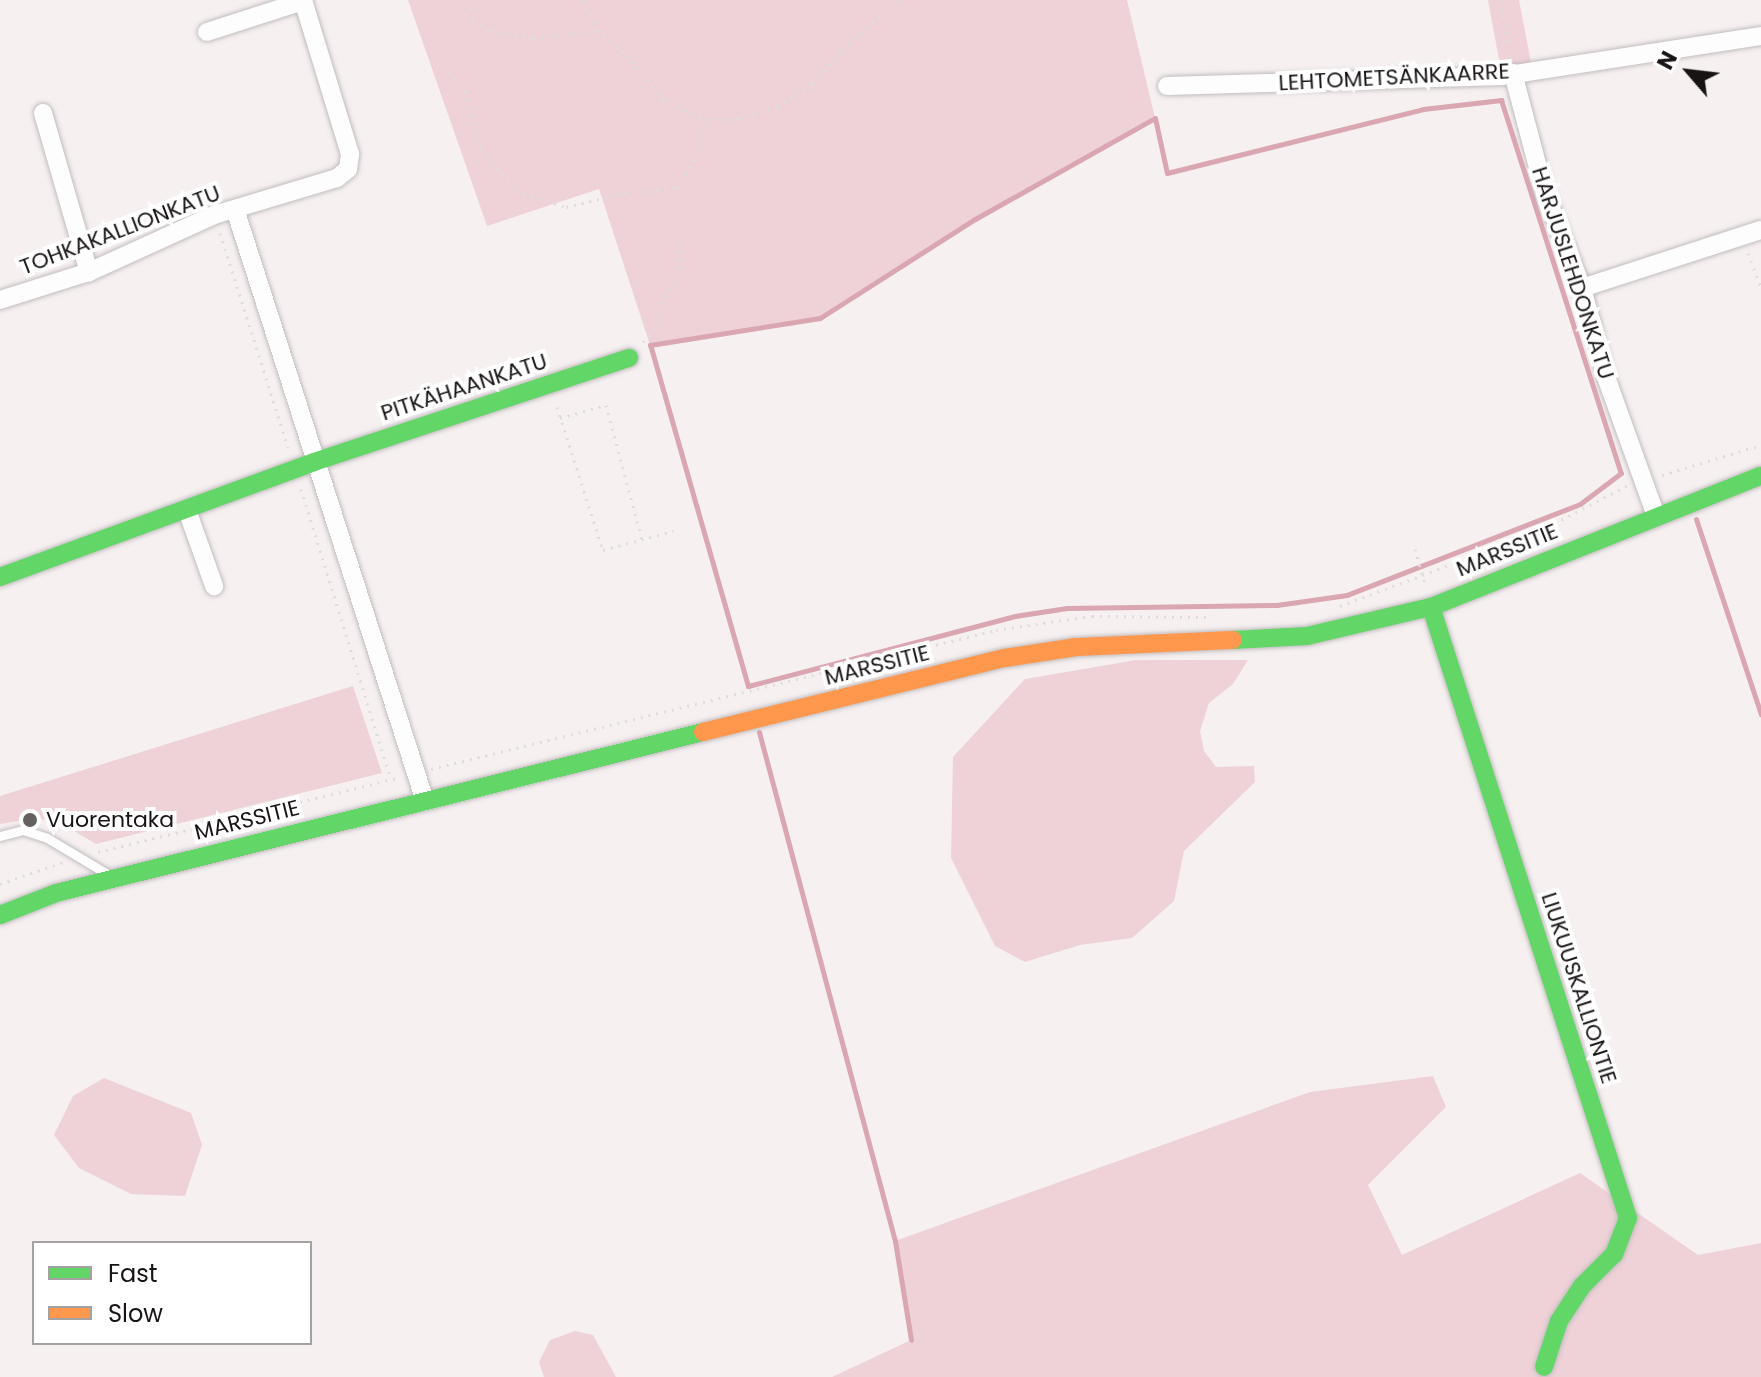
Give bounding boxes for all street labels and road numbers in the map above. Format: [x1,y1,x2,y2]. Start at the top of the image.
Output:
street label: LEHTOMETSÄNKAARRE [1278,58,1510,96]
street label: HARJUSLEHDONKATU [1526,163,1620,383]
street label: TOHKAKALLIONKATU [16,180,224,280]
street label: PITKÄHAANKATU [378,348,550,426]
street label: MARSSITIE [1452,518,1562,582]
street label: MARSSITIE [822,639,932,691]
street label: MARSSITIE [192,794,302,846]
street label: LIUKUUSKALLIONTIE [1536,889,1622,1087]

